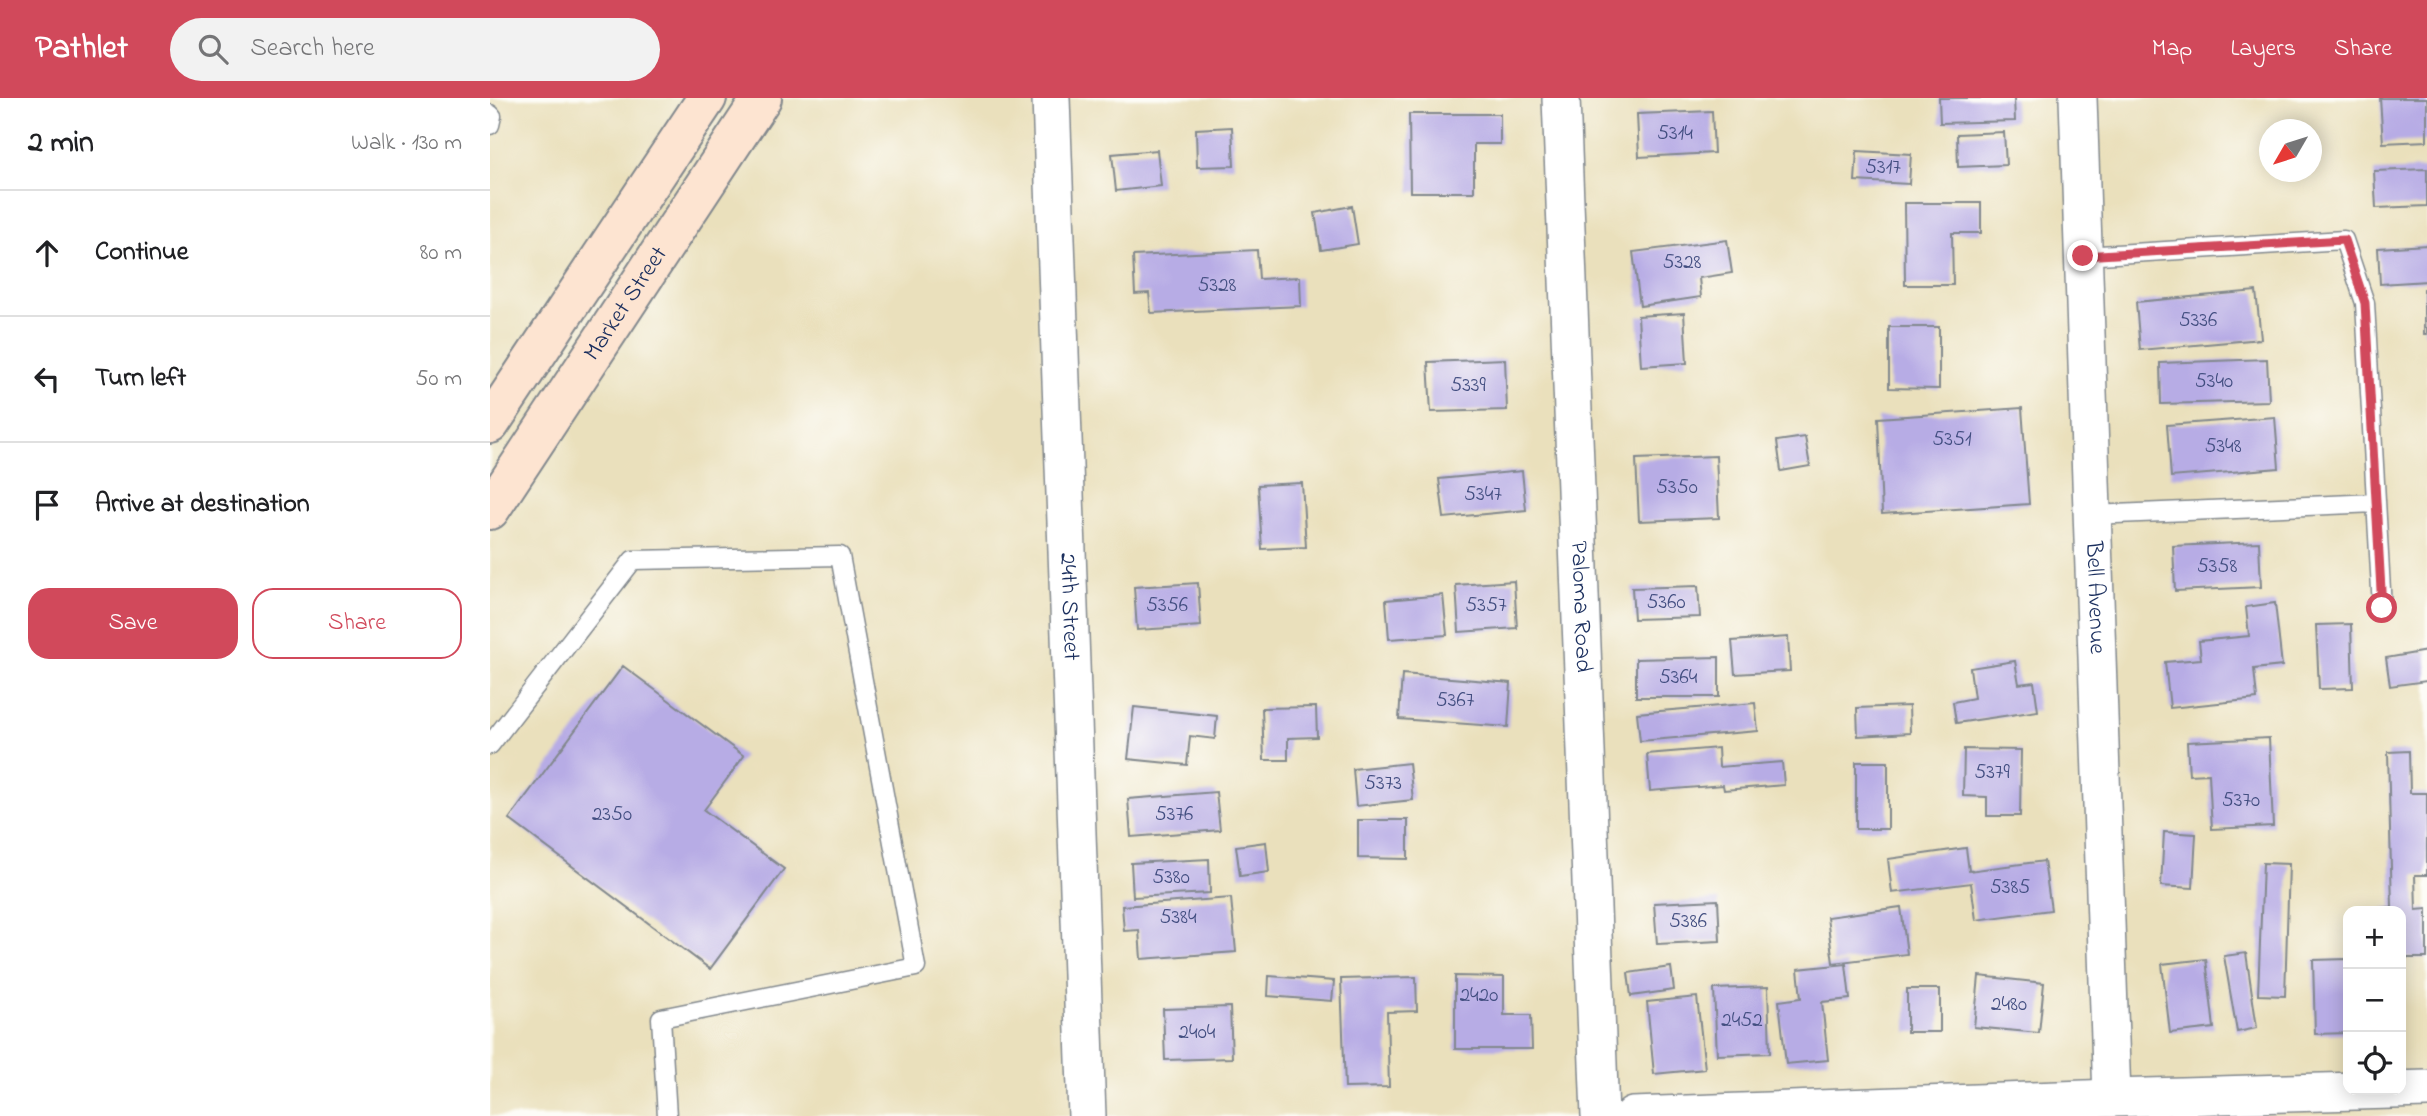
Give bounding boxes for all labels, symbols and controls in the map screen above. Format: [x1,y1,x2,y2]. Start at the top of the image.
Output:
search box [170,18,660,81]
text: Pathlet [35,25,128,73]
icon: search [194,30,232,68]
text: Search here [250,30,375,68]
text: Map [2152,32,2192,67]
text: Layers [2230,32,2296,67]
text: Share [2334,32,2392,67]
house number: 5314 [1657,119,1693,149]
north arrow [2259,119,2322,182]
text: 2 min [28,122,94,166]
text: Walk · 130 m [351,127,462,160]
house number: 5317 [1865,153,1901,183]
icon: ahead [28,234,66,272]
text: Continue [95,234,188,272]
text: 80 m [420,237,462,270]
street label: Market Street [575,240,677,368]
route end [2067,240,2098,271]
house number: 5328 [1663,248,1702,278]
house number: 5328 [1198,271,1237,301]
house number: 5336 [2179,306,2217,336]
icon: left [28,360,66,398]
text: Turn left [95,360,186,398]
text: 50 m [415,363,462,396]
house number: 5340 [2195,367,2233,397]
house number: 5339 [1450,371,1487,401]
house number: 5351 [1932,425,1972,455]
house number: 5348 [2204,432,2242,462]
house number: 5350 [1656,473,1698,503]
house number: 5347 [1464,480,1502,510]
icon: arrive [28,486,66,524]
text: Arrive at destination [95,486,310,524]
street label: Paloma Road [1560,540,1601,674]
street label: Bell Avenue [2076,540,2114,655]
street label: 24th Street [1050,552,1088,661]
house number: 5358 [2197,552,2237,582]
button: Save [28,588,238,659]
button: Share [252,588,462,659]
house number: 5360 [1647,588,1686,618]
house number: 5356 [1146,591,1188,621]
house number: 5357 [1465,591,1507,621]
route start [2366,592,2397,623]
house number: 5364 [1659,663,1698,693]
house number: 5367 [1436,686,1475,716]
house number: 5379 [1974,758,2011,788]
house number: 5373 [1364,769,1402,799]
house number: 5370 [2222,786,2260,816]
house number: 2350 [592,800,632,830]
house number: 5376 [1155,800,1193,830]
house number: 5380 [1152,863,1190,893]
house number: 5385 [1990,873,2030,903]
house number: 5384 [1159,903,1197,933]
map controls [2343,906,2406,1095]
button: + [2343,906,2406,969]
house number: 5386 [1669,907,1707,937]
button: − [2343,969,2406,1032]
house number: 2420 [1460,981,1498,1011]
house number: 2480 [1991,990,2027,1020]
house number: 2452 [1721,1006,1763,1036]
house number: 2404 [1179,1018,1216,1048]
button: locate [2343,1032,2406,1095]

